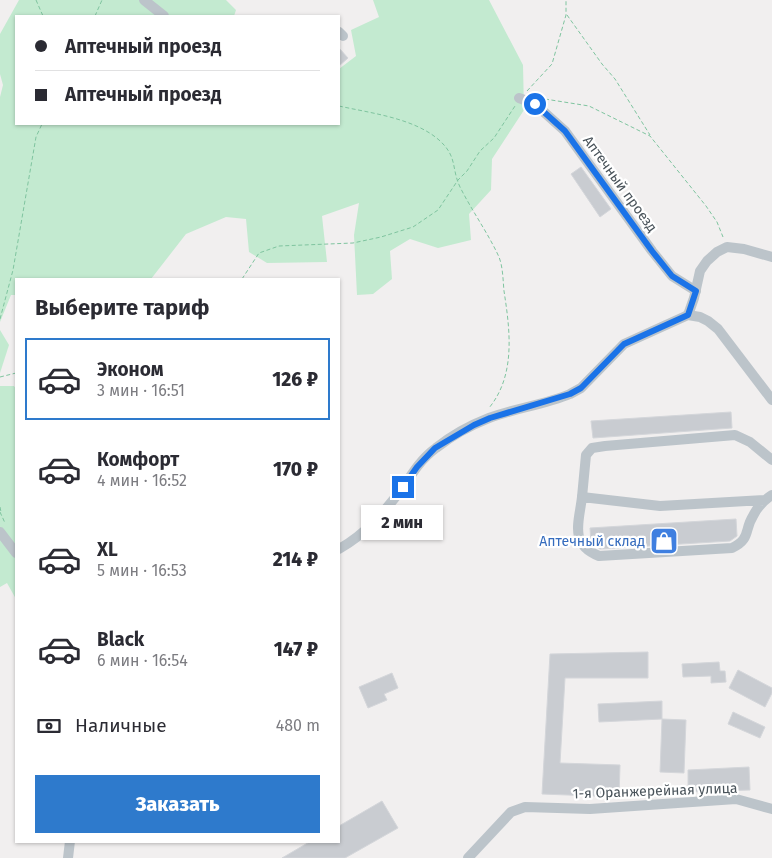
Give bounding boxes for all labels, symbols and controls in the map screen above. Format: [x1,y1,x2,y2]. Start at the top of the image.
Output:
text: Аптечный проезд [65,35,221,58]
text: Аптечный проезд [65,83,221,106]
route start [524,93,546,115]
street label: Аптечный проезд [579,132,661,236]
text: Выберите тариф [35,294,210,321]
icon: car [37,357,82,402]
text: Эконом [97,358,164,381]
text: 126 ₽ [272,368,318,391]
text: 3 мин · 16:51 [97,381,185,400]
icon: car [37,447,82,492]
text: Комфорт [97,448,179,471]
text: 170 ₽ [273,458,318,481]
text: 4 мин · 16:52 [97,471,187,490]
route end [392,476,414,498]
callout: 2 мин [362,504,444,540]
text: 2 мин [381,513,423,532]
shop icon: Аптечный склад [649,526,679,556]
place label: Аптечный склад [539,533,645,550]
icon: car [37,537,82,582]
text: XL [97,538,118,561]
text: 214 ₽ [273,548,318,571]
text: 5 мин · 16:53 [97,561,187,580]
icon: car [37,627,82,672]
text: Black [97,628,144,651]
text: 147 ₽ [274,638,318,661]
text: 6 мин · 16:54 [97,651,188,670]
icon: cash [35,712,63,740]
text: Наличные [75,714,167,737]
text: 480 m [276,716,320,735]
button: Заказать [35,775,320,833]
street label: 1-я Оранжерейная улица [572,780,738,802]

